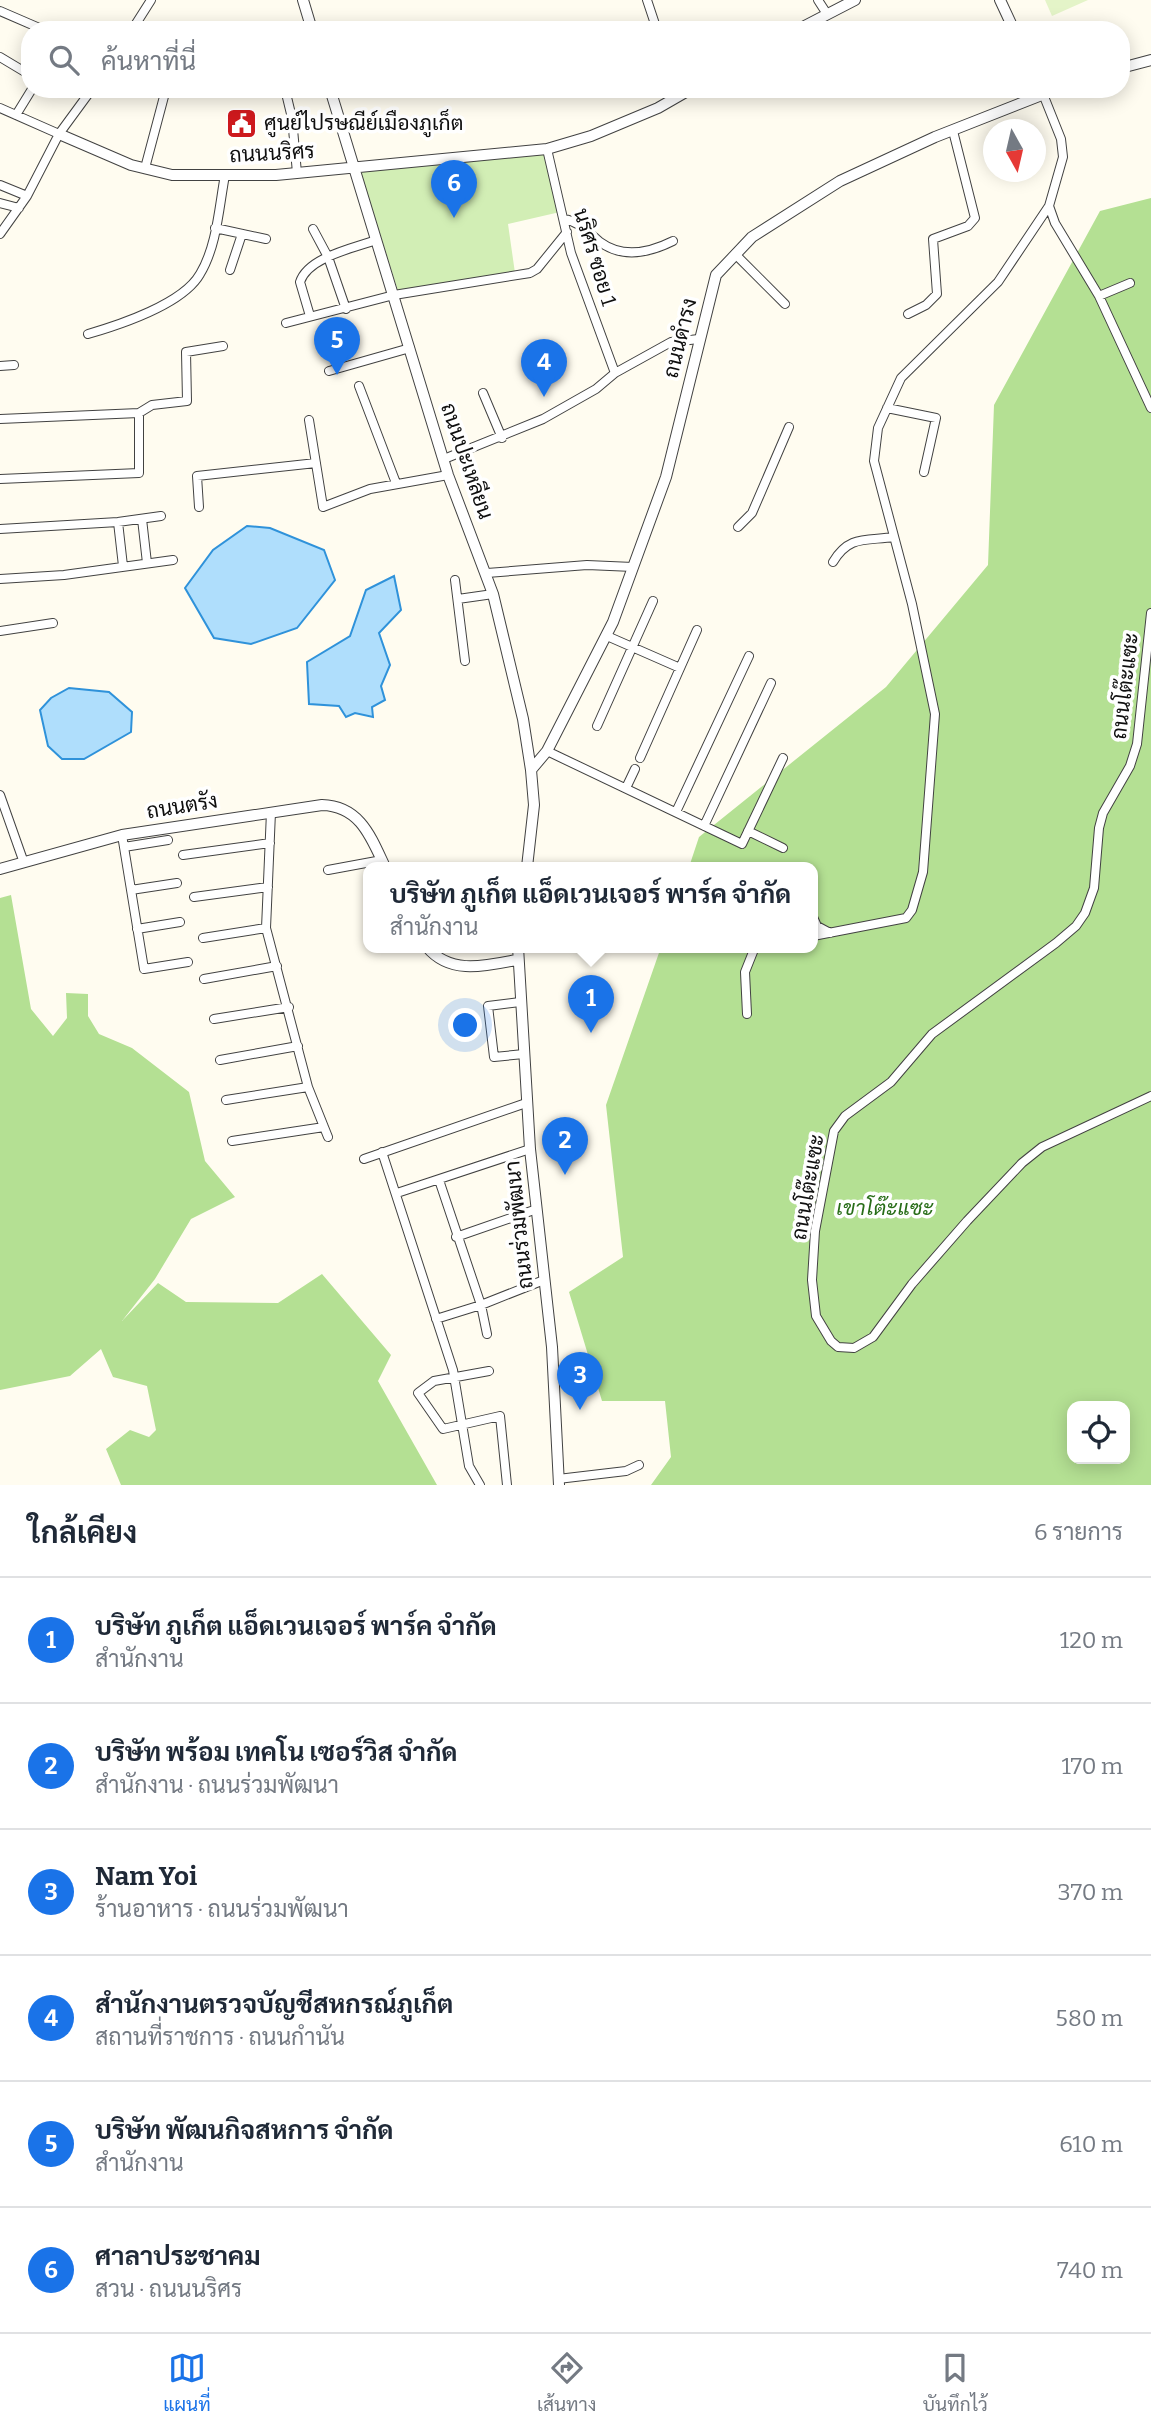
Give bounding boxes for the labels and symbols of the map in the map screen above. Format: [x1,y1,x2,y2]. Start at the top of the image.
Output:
public building icon: ศูนย์ไปรษณีย์เมืองภูเก็ต [224,106,258,140]
place label: ศูนย์ไปรษณีย์เมืองภูเก็ต [264,108,463,138]
north arrow [983,119,1046,182]
street label: ถนนนริศร [229,138,315,168]
pin: 6 [431,160,477,218]
street label: นริศร ซอย 1 [568,205,622,309]
street label: ถนนดำรง [658,295,702,381]
pin: 5 [314,317,360,375]
pin: 4 [521,339,567,397]
street label: ถนนปะเหลียน [435,399,499,523]
street label: ถนนโต๊ะแซะ [1106,631,1144,741]
street label: ถนนตรัง [145,788,219,824]
pin: 1 [568,975,614,1033]
your location [448,1008,482,1042]
pin: 2 [542,1117,588,1175]
street label: ถนนโต๊ะแซะ [786,1132,830,1242]
street label: ถนนร่วมพัฒนา [499,1160,539,1290]
park label: เขาโต๊ะแซะ [836,1195,934,1221]
pin: 3 [557,1352,603,1410]

